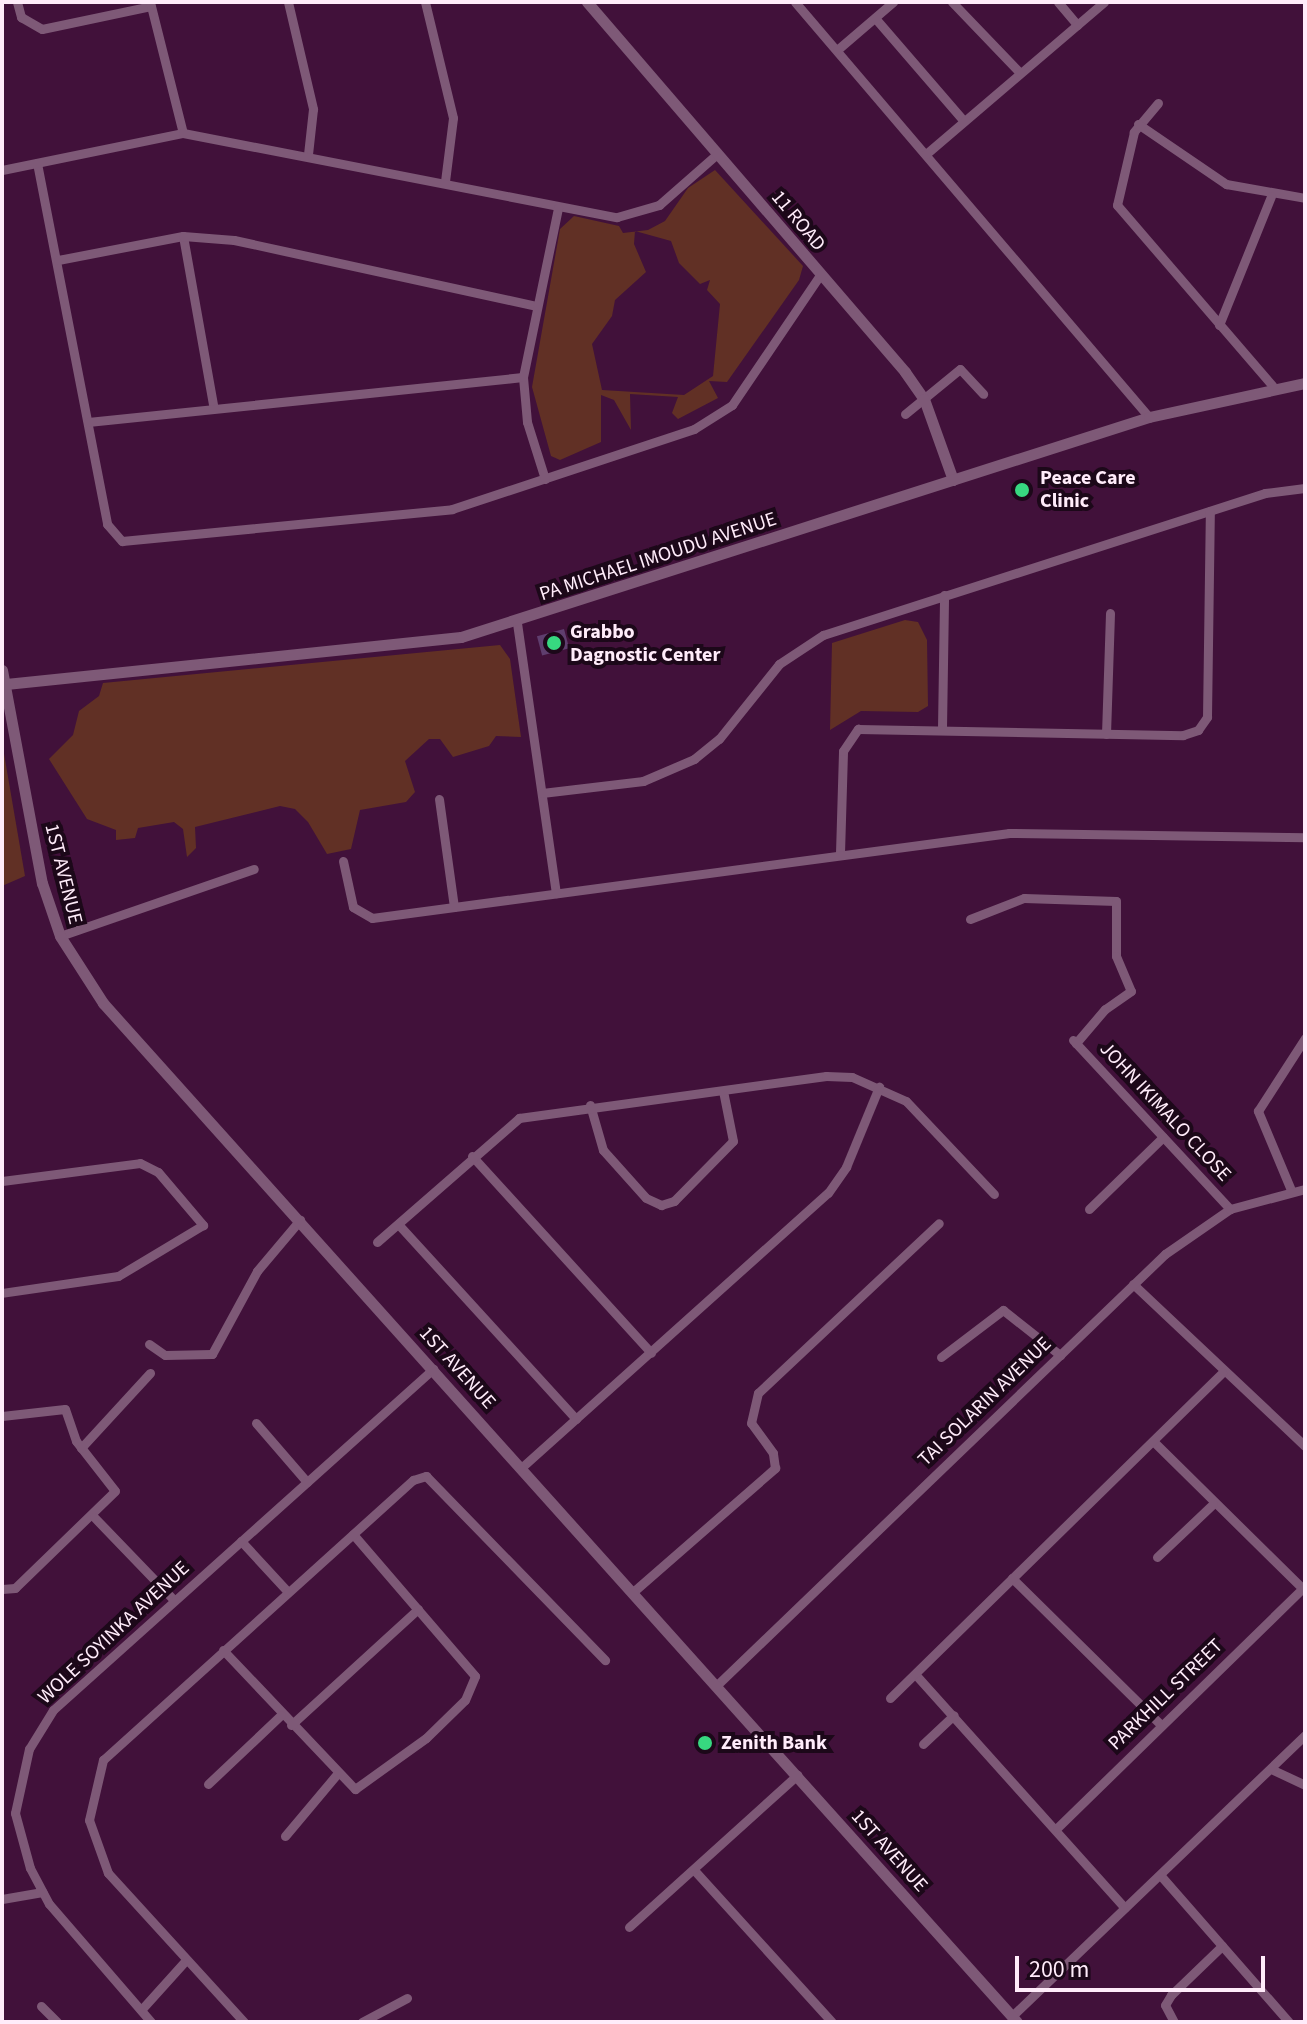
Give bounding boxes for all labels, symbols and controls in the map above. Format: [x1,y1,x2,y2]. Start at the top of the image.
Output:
street label: 11 ROAD [766,186,830,256]
place label: Peace Care Clinic [1040,466,1136,513]
marker: Peace Care Clinic [1011,479,1033,501]
street label: PA MICHAEL IMOUDU AVENUE [537,507,779,607]
place label: Grabbo Dagnostic Center [570,620,720,667]
marker: Grabbo Dagnostic Center [545,634,563,652]
street label: 1ST AVENUE [39,821,87,927]
street label: JOHN IKIMALO CLOSE [1094,1037,1236,1187]
street label: 1ST AVENUE [414,1322,500,1414]
street label: TAI SOLARIN AVENUE [913,1332,1057,1472]
street label: WOLE SOYINKA AVENUE [33,1557,195,1709]
street label: PARKHILL STREET [1104,1634,1228,1756]
place label: Zenith Bank [721,1731,827,1755]
marker: Zenith Bank [696,1734,714,1752]
street label: 1ST AVENUE [846,1805,932,1897]
scale bar [1019,1940,1269,1990]
text: 200 m [1029,1952,1089,1987]

